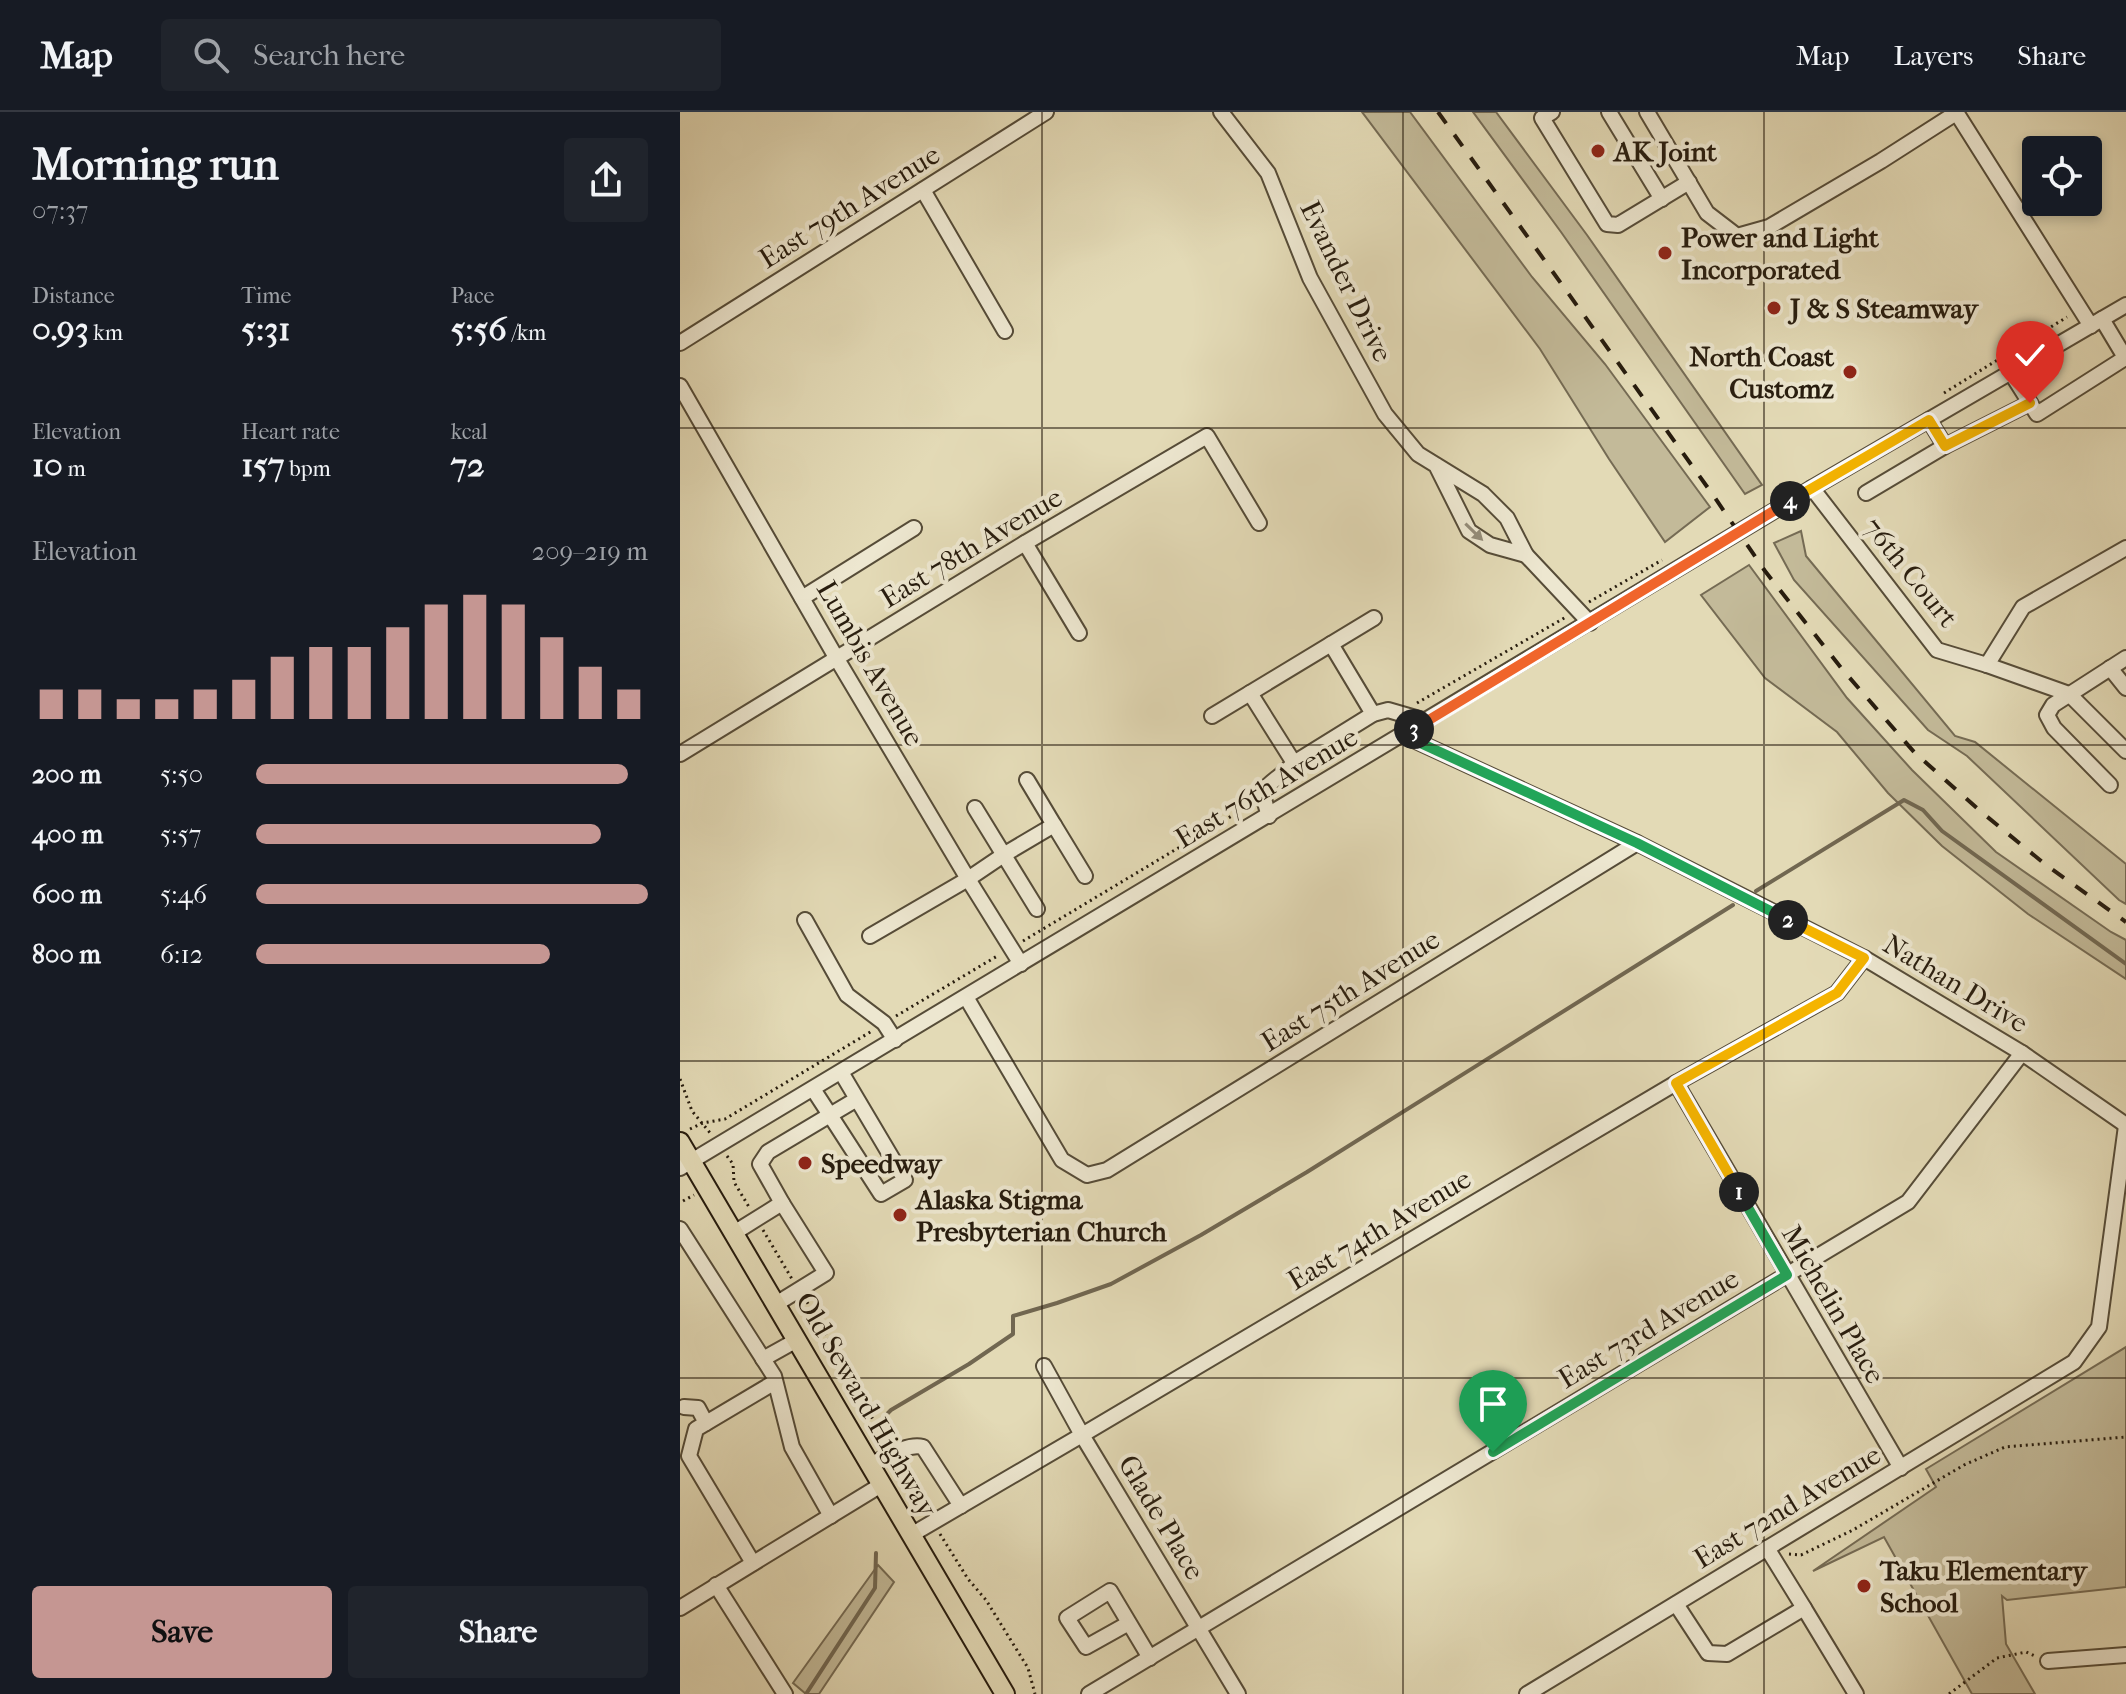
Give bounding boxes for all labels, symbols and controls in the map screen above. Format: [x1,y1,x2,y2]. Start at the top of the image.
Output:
search box [161,19,721,91]
text: Map [40,33,113,78]
icon: search [189,33,233,77]
text: Search here [253,38,405,73]
text: Map [1796,39,1849,72]
text: Layers [1893,39,1973,72]
text: Share [2017,39,2086,72]
place label: AK Joint [1612,135,1718,168]
map controls [2022,136,2102,216]
button: locate [2022,136,2102,216]
button: share [564,138,648,222]
street label: East 79th Avenue [753,138,946,275]
text: Morning run [32,139,279,190]
marker: AK Joint [1589,142,1607,160]
text: 07:37 [32,195,88,226]
street label: Evander Drive [1293,195,1400,367]
place label: Power and Light Incorporated [1681,221,1880,286]
marker: Power and Light Incorporated [1656,244,1674,262]
text: Distance [32,283,115,309]
text: Time [241,283,291,309]
text: Pace [451,283,494,309]
place label: J & S Steamway [1787,292,1980,325]
marker: J & S Steamway [1765,299,1783,317]
text: 0.93 [32,309,89,349]
text: 5:31 [241,309,290,349]
text: 5:56 [451,309,507,349]
text: km [89,320,123,346]
text: /km [507,320,546,346]
pin [1996,321,2064,403]
icon: check [2008,333,2052,377]
place label: North Coast Customz [1689,340,1835,405]
marker: North Coast Customz [1841,363,1859,381]
text: Elevation [32,419,121,445]
text: Heart rate [241,419,340,445]
text: kcal [451,419,488,445]
text: 10 [32,445,63,485]
text: 157 [241,445,284,485]
text: 72 [451,445,484,485]
text: m [63,456,86,482]
text: bpm [284,456,331,482]
street label: East 78th Avenue [874,480,1068,615]
pin: 4 [1770,481,1810,521]
text: 4 [1784,488,1797,514]
street label: 76th Court [1857,511,1965,634]
one-way arrow [1465,522,1484,541]
text: Elevation [32,536,137,567]
text: 209–219 m [532,536,648,567]
street label: Lumbis Avenue [810,575,931,752]
pin: 3 [1394,709,1434,749]
text: 3 [1409,716,1419,742]
street label: East 76th Avenue [1169,720,1364,855]
text: 200 m [32,759,101,790]
text: 5:50 [160,759,203,790]
text: 400 m [32,819,103,850]
text: 5:57 [160,819,201,850]
text: 600 m [32,879,102,910]
text: 5:46 [160,879,207,910]
pin: 2 [1768,900,1808,940]
text: 2 [1782,907,1794,933]
street label: East 75th Avenue [1255,922,1446,1058]
street label: Nathan Drive [1877,927,2034,1040]
text: 800 m [32,939,101,970]
text: 6:12 [160,939,203,970]
place label: Speedway [821,1147,943,1180]
marker: Speedway [796,1154,814,1172]
street label: East 74th Avenue [1282,1162,1477,1297]
pin: 1 [1719,1172,1759,1212]
text: 1 [1735,1179,1743,1205]
place label: Alaska Stigma Presbyterian Church [914,1183,1167,1248]
marker: Alaska Stigma Presbyterian Church [891,1206,909,1224]
street label: Michelin Place [1775,1219,1892,1389]
street label: East 73rd Avenue [1552,1262,1745,1395]
street label: Old Seward Highway [789,1286,945,1523]
pin [1459,1370,1527,1452]
icon: arrive [1471,1382,1515,1426]
street label: East 72nd Avenue [1688,1438,1887,1575]
street label: Glade Place [1112,1449,1212,1586]
place label: Taku Elementary School [1879,1554,2089,1619]
marker: Taku Elementary School [1855,1577,1873,1595]
button: Save [32,1586,332,1678]
button: Share [348,1586,648,1678]

